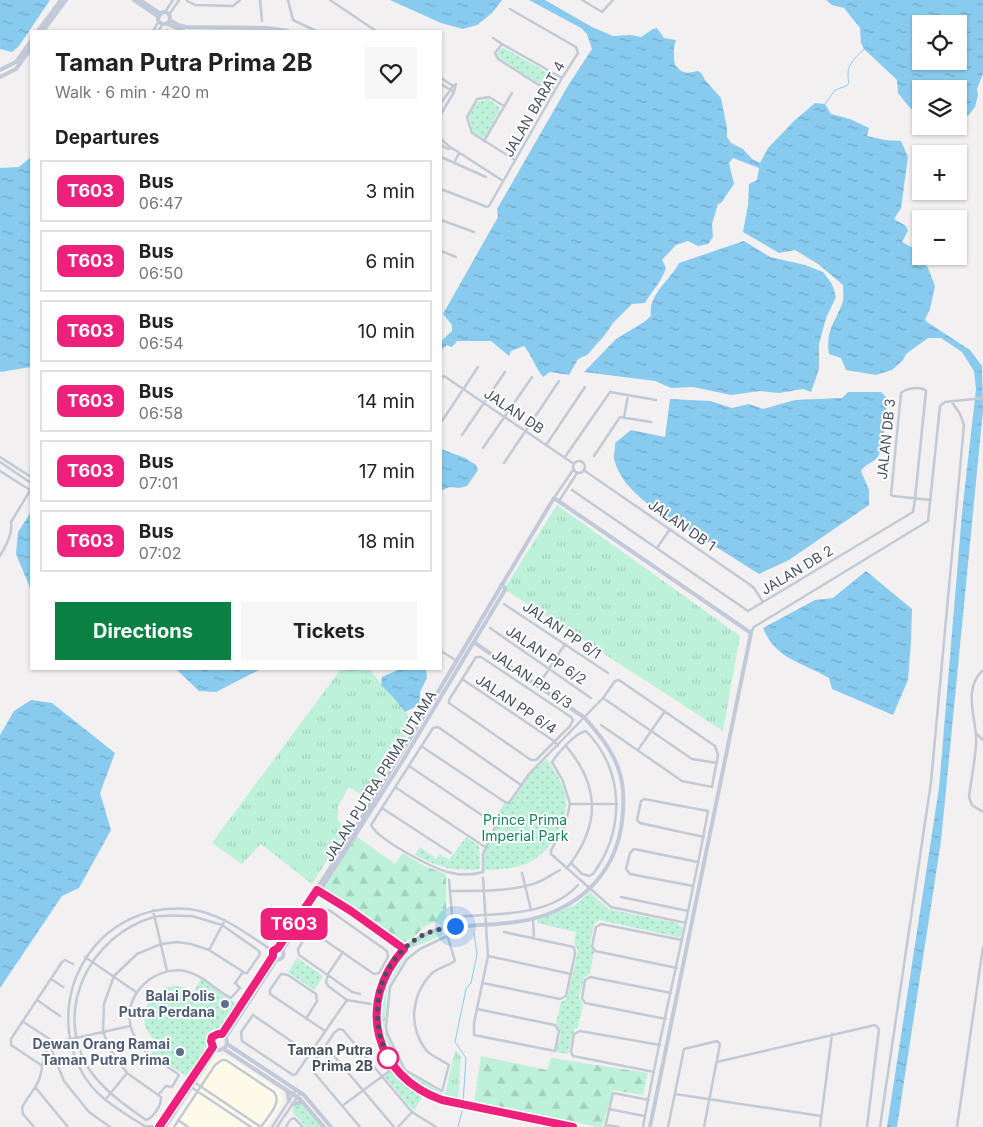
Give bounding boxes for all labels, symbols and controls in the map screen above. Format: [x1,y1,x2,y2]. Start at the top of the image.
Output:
map controls [912,15,967,265]
button: locate [912,15,967,70]
button: heart [365,47,417,99]
text: Taman Putra Prima 2B [55,48,313,77]
street label: JALAN BARAT 4 [499,58,568,160]
button: layers [912,80,967,135]
text: Walk · 6 min · 420 m [55,82,209,102]
text: Departures [55,126,159,149]
button: + [912,145,967,200]
text: Bus [139,170,174,193]
text: T603 [67,180,114,201]
text: 3 min [365,180,415,203]
text: 06:47 [139,193,183,213]
button: − [912,210,967,265]
text: Bus [139,240,174,263]
text: T603 [67,250,114,271]
text: 6 min [365,250,415,273]
text: 06:50 [139,263,183,283]
text: Bus [139,310,174,333]
text: T603 [67,320,114,341]
text: 10 min [357,320,415,343]
text: 06:54 [139,333,184,353]
text: Bus [139,380,174,403]
street label: JALAN DB [481,384,548,437]
text: T603 [67,390,114,411]
text: 14 min [357,390,415,413]
street label: JALAN DB 3 [873,398,898,480]
text: 06:58 [139,403,183,423]
text: Bus [139,450,174,473]
text: T603 [67,460,114,481]
text: 17 min [359,460,415,483]
text: 07:01 [139,473,178,493]
street label: JALAN DB 1 [645,495,719,554]
text: Bus [139,520,174,543]
text: T603 [67,530,114,551]
text: 18 min [358,530,415,553]
street label: JALAN DB 2 [758,541,836,598]
text: 07:02 [139,543,182,563]
street label: JALAN PP 6/1 [520,597,605,662]
button: Directions [55,602,231,660]
button: Tickets [241,602,417,660]
street label: JALAN PP 6/2 [503,621,590,688]
street label: JALAN PP 6/3 [489,645,576,712]
street label: JALAN PP 6/4 [473,670,560,737]
street label: JALAN PUTRA PRIMA UTAMA [320,687,440,864]
park label: Prince Prima Imperial Park [482,811,569,844]
line badge: T603 [259,908,329,940]
text: T603 [271,913,317,934]
your location [443,914,468,939]
place label: Balai Polis Putra Perdana [119,987,215,1020]
marker: Balai Polis Putra Perdana [219,998,231,1010]
place label: Dewan Orang Ramai Taman Putra Prima [32,1035,170,1068]
place label: Taman Putra Prima 2B [287,1041,373,1074]
marker: Dewan Orang Ramai Taman Putra Prima [174,1046,186,1058]
marker: Taman Putra Prima 2B [377,1047,399,1069]

